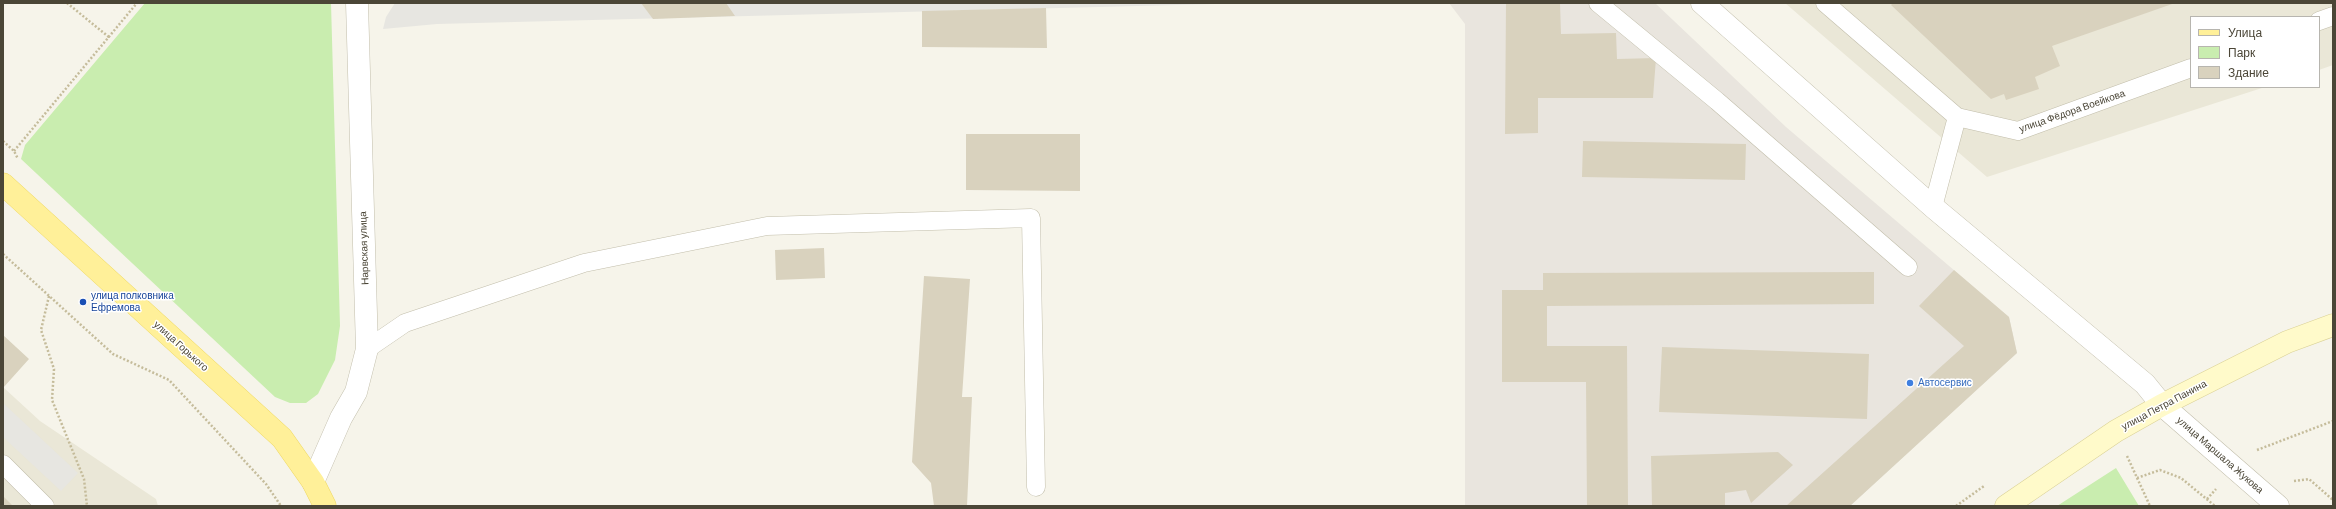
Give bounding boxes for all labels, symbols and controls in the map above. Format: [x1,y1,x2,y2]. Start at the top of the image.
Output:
legend [2190,16,2320,88]
text: Улица [2228,25,2262,39]
text: Парк [2228,45,2255,59]
text: Здание [2228,65,2269,79]
street label: улица Фёдора Воейкова [2017,87,2127,135]
street label: Нарвская улица [357,211,371,285]
place label: улица полковника Ефремова [91,290,174,314]
marker: улица полковника Ефремова [78,297,88,307]
street label: улица Горького [151,318,211,374]
place label: Автосервис [1918,377,1972,389]
marker: Автосервис [1905,378,1915,388]
street label: улица Петра Панина [2119,378,2209,432]
street label: улица Маршала Жукова [2174,414,2266,496]

